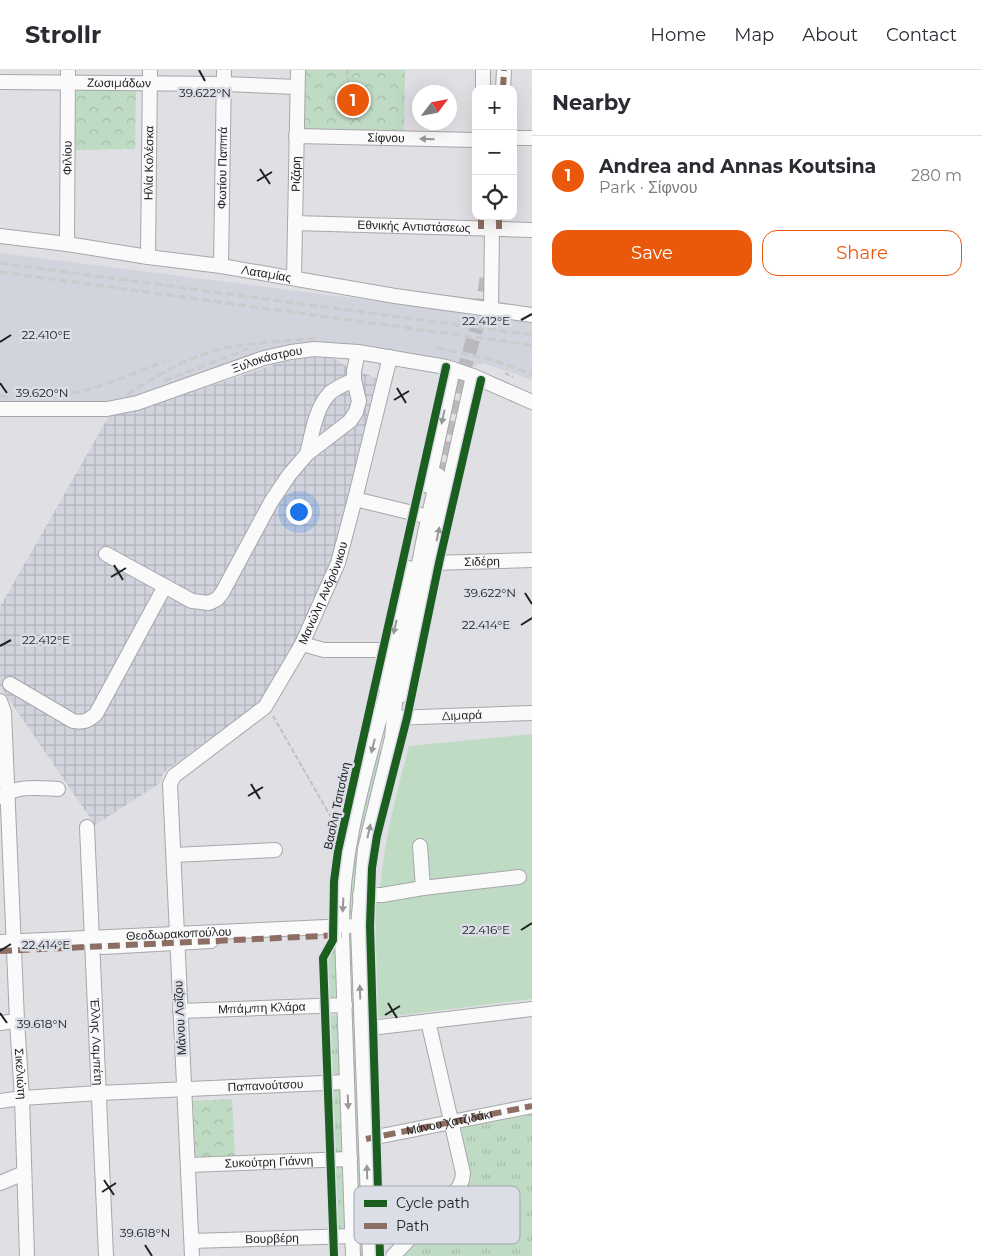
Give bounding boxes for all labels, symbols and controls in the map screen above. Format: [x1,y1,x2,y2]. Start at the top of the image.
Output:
text: Strollr [25,20,101,49]
text: Home [650,24,706,46]
text: Map [734,24,774,46]
text: About [802,24,858,46]
text: Contact [886,24,957,46]
street label: Ζωσιμάδων [87,75,151,90]
pin: 1 [337,81,369,119]
text: 39.622°N [179,85,231,100]
north arrow [412,85,457,130]
map controls [472,85,517,220]
button: + [472,85,517,130]
text: Nearby [552,90,631,115]
street label: Ηλία Κολέσκα [141,126,156,200]
street label: Φωτίου Παππά [214,127,230,209]
street label: Σίφνου [367,130,405,145]
button: − [472,130,517,175]
one-way arrow [419,135,435,143]
street label: Φιλίου [59,141,75,175]
text: Andrea and Annas Koutsina [599,155,876,178]
street label: Ριζάρη [288,156,303,192]
text: 1 [565,166,571,185]
text: 280 m [911,166,962,185]
button: locate [472,175,517,220]
text: Park · Σίφνου [599,178,697,197]
street label: Εθνικής Αντιστάσεως [357,217,471,235]
button: Save [552,230,752,276]
button: Share [762,230,962,276]
street label: Λαταμίας [240,262,293,285]
text: 22.412°E [462,313,510,328]
text: 22.410°E [21,327,71,342]
street label: Ξυλοκάστρου [230,343,303,376]
text: 39.620°N [15,385,69,400]
one-way arrow [439,409,447,424]
your location [286,499,312,525]
one-way arrow [434,526,442,541]
street label: Μανώλη Ανδρόνικου [295,540,350,647]
street label: Σιδέρη [464,553,500,569]
text: 39.622°N [464,585,516,600]
text: 22.414°E [462,617,510,632]
one-way arrow [391,619,399,634]
text: 22.412°E [22,632,70,647]
street label: Διμαρά [442,707,482,723]
one-way arrow [369,738,377,753]
street label: Βασίλη Τσιτσάνη [320,761,353,851]
one-way arrow [365,823,373,838]
one-way arrow [338,897,346,913]
text: 22.416°E [462,922,510,937]
street label: Θεοδωρακοπούλου [126,923,232,943]
text: 22.414°E [22,937,70,952]
street label: Μάνου Λοΐζου [170,980,189,1056]
one-way arrow [356,984,364,1000]
street label: Έλλης Λαμπέτη [88,997,106,1086]
street label: Μπάμπη Κλάρα [218,998,306,1017]
text: 39.618°N [17,1016,67,1031]
street label: Σικελιώτη [12,1048,30,1100]
street label: Παπανούτσου [227,1076,304,1094]
one-way arrow [344,1095,352,1111]
street label: Μάνου Χατζιδάκι [405,1106,494,1138]
street label: Συκούτρη Γιάννη [224,1152,314,1171]
one-way arrow [362,1164,370,1180]
legend [354,1186,520,1244]
text: Cycle path [396,1194,470,1212]
text: Path [396,1217,429,1235]
text: 39.618°N [120,1225,170,1240]
street label: Βουρβέρη [245,1230,299,1246]

